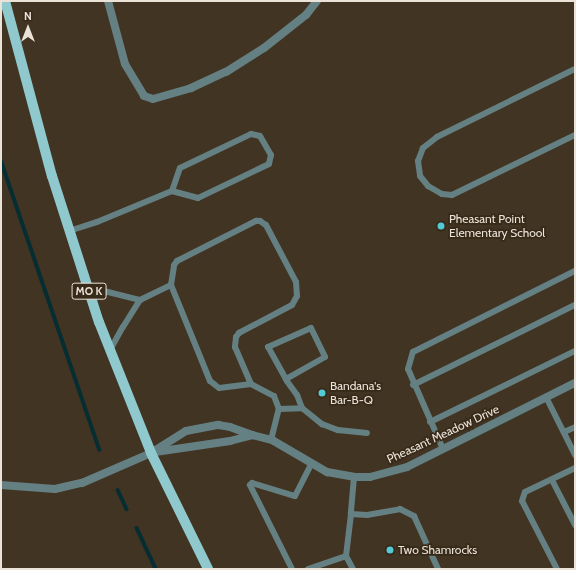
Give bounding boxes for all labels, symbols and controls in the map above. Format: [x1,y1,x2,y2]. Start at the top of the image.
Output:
north arrow [8,8,48,48]
text: N [24,9,32,23]
place label: Pheasant Point Elementary School [449,212,545,240]
marker: Pheasant Point Elementary School [436,221,446,231]
road number: MO K [71,282,107,300]
place label: Bandana's Bar-B-Q [330,379,381,407]
marker: Bandana's Bar-B-Q [317,388,327,398]
street label: Pheasant Meadow Drive [385,402,501,466]
place label: Two Shamrocks [398,543,477,557]
marker: Two Shamrocks [385,545,395,555]

